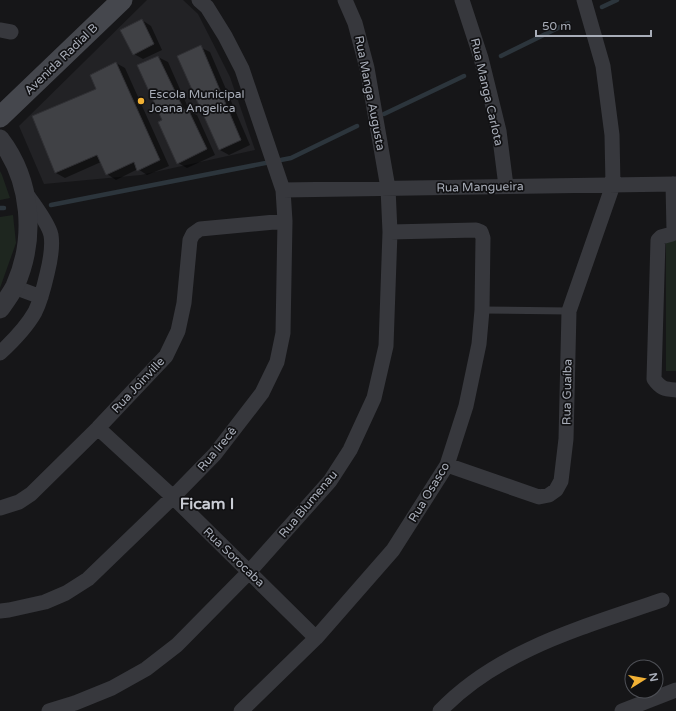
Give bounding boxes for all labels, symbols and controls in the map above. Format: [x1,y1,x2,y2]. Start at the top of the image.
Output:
scale bar [536,12,651,38]
text: 50 m [542,19,571,33]
street label: Avenida Radial B [21,21,101,97]
street label: Rua Manga Augusta [352,34,388,152]
street label: Rua Manga Carlota [468,37,506,147]
place label: Escola Municipal Joana Angelica [149,87,245,115]
marker: Escola Municipal Joana Angelica [136,96,146,106]
street label: Rua Mangueira [436,179,524,195]
street label: Rua Joinville [109,354,167,416]
street label: Rua Guaíba [559,359,575,425]
street label: Rua Irecê [194,424,240,474]
street label: Rua Osasco [406,460,452,524]
street label: Rua Blumenau [276,468,340,540]
district label: Ficam I [180,494,234,514]
street label: Rua Sorocaba [201,524,267,590]
north arrow [624,659,664,699]
text: N [646,672,661,683]

